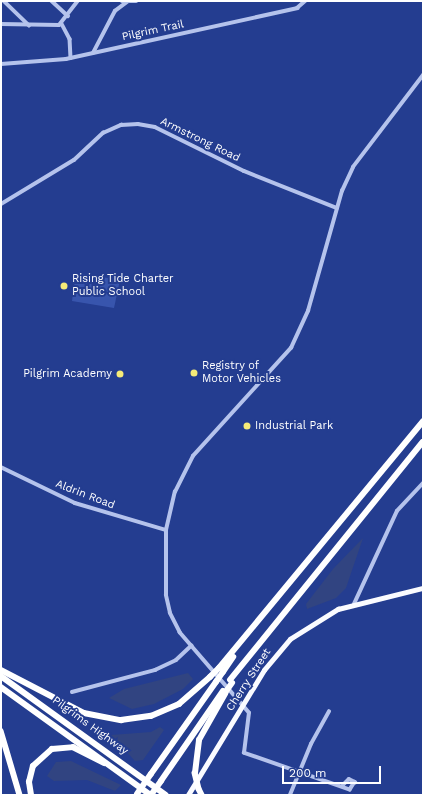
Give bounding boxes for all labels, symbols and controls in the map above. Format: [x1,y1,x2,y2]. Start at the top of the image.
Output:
street label: Pilgrim Trail [121,18,185,44]
street label: Armstrong Road [158,115,242,165]
place label: Rising Tide Charter Public School [72,273,174,299]
marker: Rising Tide Charter Public School [59,281,69,291]
place label: Registry of Motor Vehicles [202,360,282,386]
place label: Pilgrim Academy [23,367,112,381]
marker: Registry of Motor Vehicles [189,368,199,378]
marker: Pilgrim Academy [115,369,125,379]
place label: Industrial Park [255,419,334,433]
marker: Industrial Park [242,421,252,431]
street label: Aldrin Road [54,478,116,512]
street label: Cherry Street [224,646,274,714]
street label: Pilgrims Highway [50,694,130,758]
scale bar [284,758,383,784]
text: 200 m [289,766,326,780]

